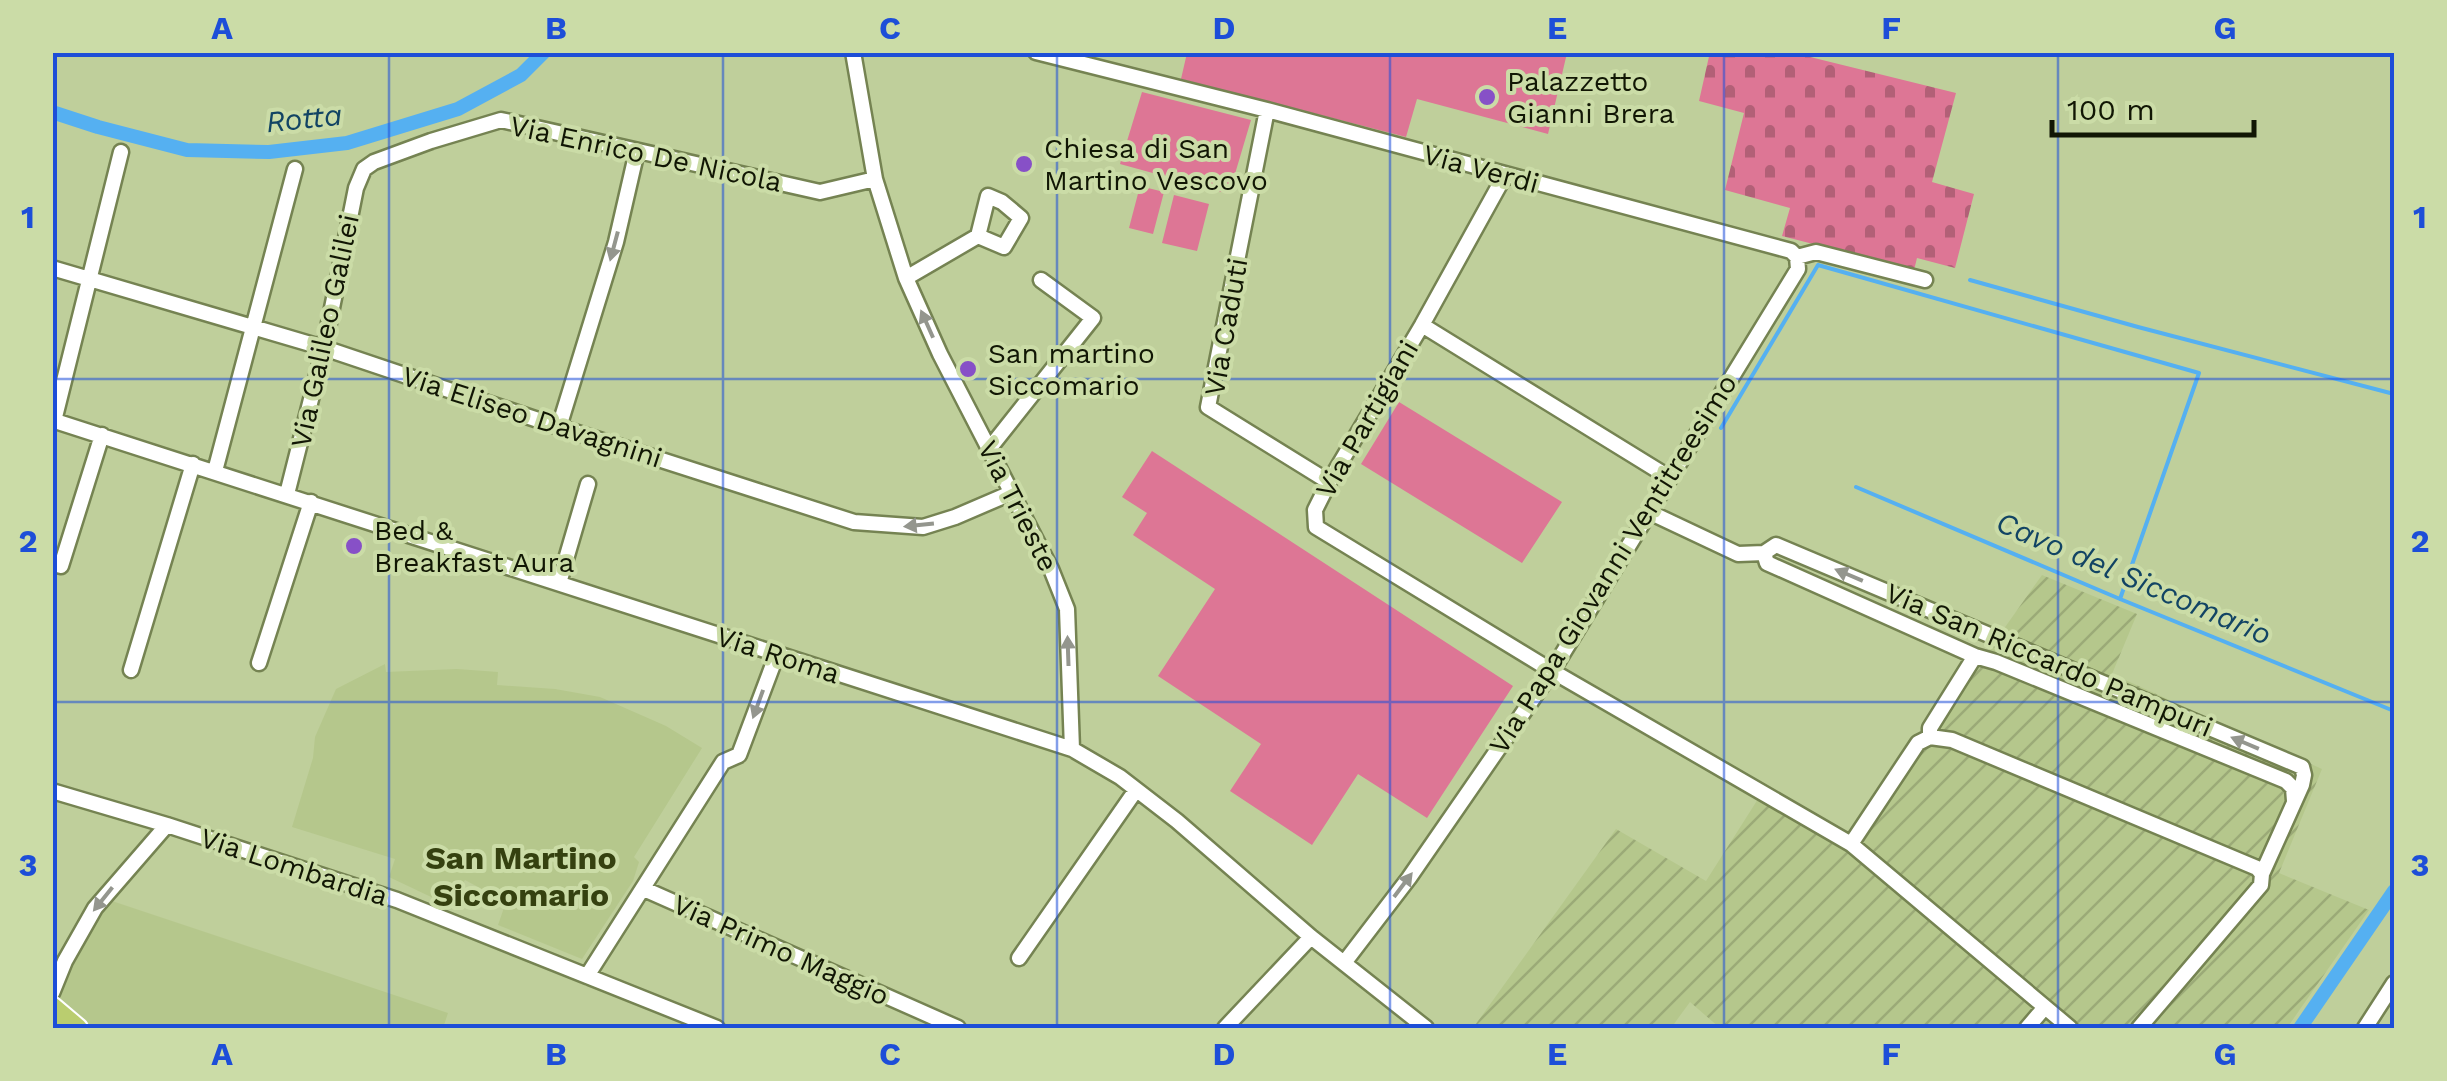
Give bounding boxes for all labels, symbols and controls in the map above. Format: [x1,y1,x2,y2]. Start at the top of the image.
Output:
text: A [211,9,233,47]
text: B [545,9,567,47]
text: C [879,9,901,47]
text: D [1213,9,1235,47]
text: E [1547,9,1567,47]
text: F [1881,9,1901,47]
text: G [2213,9,2237,47]
place label: Palazzetto Gianni Brera [1507,65,1675,130]
scale bar [2052,75,2254,137]
marker: Palazzetto Gianni Brera [1476,86,1498,108]
text: 100 m [2067,92,2155,127]
water label: Rotta [264,97,344,139]
street label: Via Enrico De Nicola [507,109,785,199]
place label: Chiesa di San Martino Vescovo [1044,132,1268,197]
street label: Via Verdi [1420,138,1542,200]
marker: Chiesa di San Martino Vescovo [1013,153,1035,175]
text: 1 [21,198,35,236]
text: 1 [2413,198,2427,236]
street label: Via Galileo Galilei [284,211,366,451]
one-way arrow [606,231,621,262]
street label: Via Caduti [1198,255,1254,399]
one-way arrow [919,309,935,339]
street label: Via Partigiani [1309,335,1425,503]
place label: San martino Siccomario [988,337,1155,402]
marker: San martino Siccomario [957,358,979,380]
street label: Via Eliseo Davagnini [398,359,666,475]
street label: Via Papa Giovanni Ventitreesimo [1482,368,1744,760]
street label: Via Trieste [971,435,1065,577]
water label: Cavo del Siccomario [1991,504,2277,652]
place label: Bed & Breakfast Aura [374,514,575,579]
one-way arrow [903,517,935,533]
text: 2 [18,522,38,560]
text: 2 [2410,522,2430,560]
marker: Bed & Breakfast Aura [343,535,365,557]
one-way arrow [1834,567,1864,583]
street label: Via San Riccardo Pampuri [1881,576,2217,744]
street label: Via Roma [712,620,844,690]
one-way arrow [1060,635,1076,667]
one-way arrow [750,690,765,720]
one-way arrow [2230,735,2260,751]
street label: Via Lombardia [196,821,392,913]
district label: San Martino Siccomario [425,839,617,914]
text: 3 [19,846,37,884]
text: 3 [2411,846,2429,884]
one-way arrow [1392,872,1412,898]
one-way arrow [93,887,114,912]
street label: Via Primo Maggio [668,888,894,1012]
text: A [211,1035,233,1073]
text: B [545,1035,567,1073]
text: C [879,1035,901,1073]
text: D [1213,1035,1235,1073]
text: E [1547,1035,1567,1073]
text: F [1881,1035,1901,1073]
text: G [2213,1035,2237,1073]

